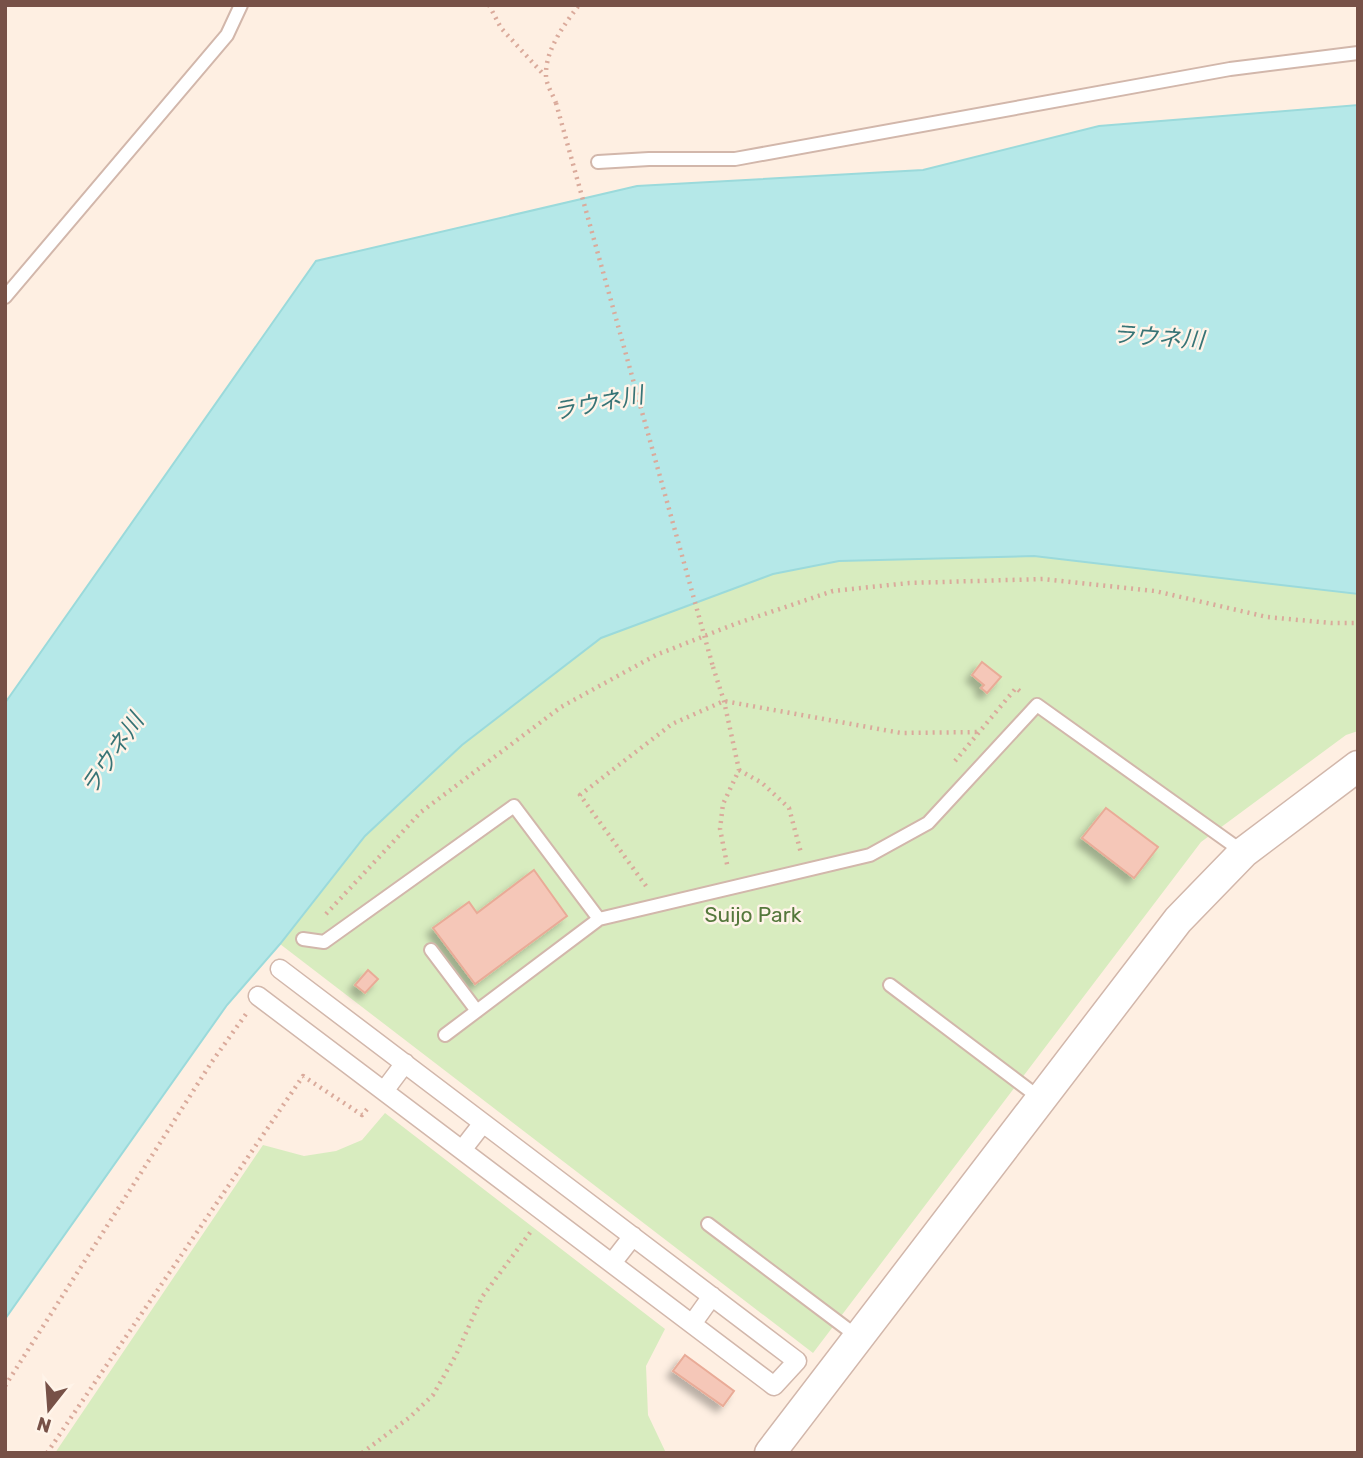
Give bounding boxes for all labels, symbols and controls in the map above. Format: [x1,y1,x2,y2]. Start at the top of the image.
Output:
water label: ラウネ川 [1111,320,1208,354]
water label: ラウネ川 [550,380,649,426]
water label: ラウネ川 [75,706,151,800]
park label: Suijo Park [704,902,802,927]
north arrow [14,1374,84,1444]
text: N [34,1412,54,1438]

